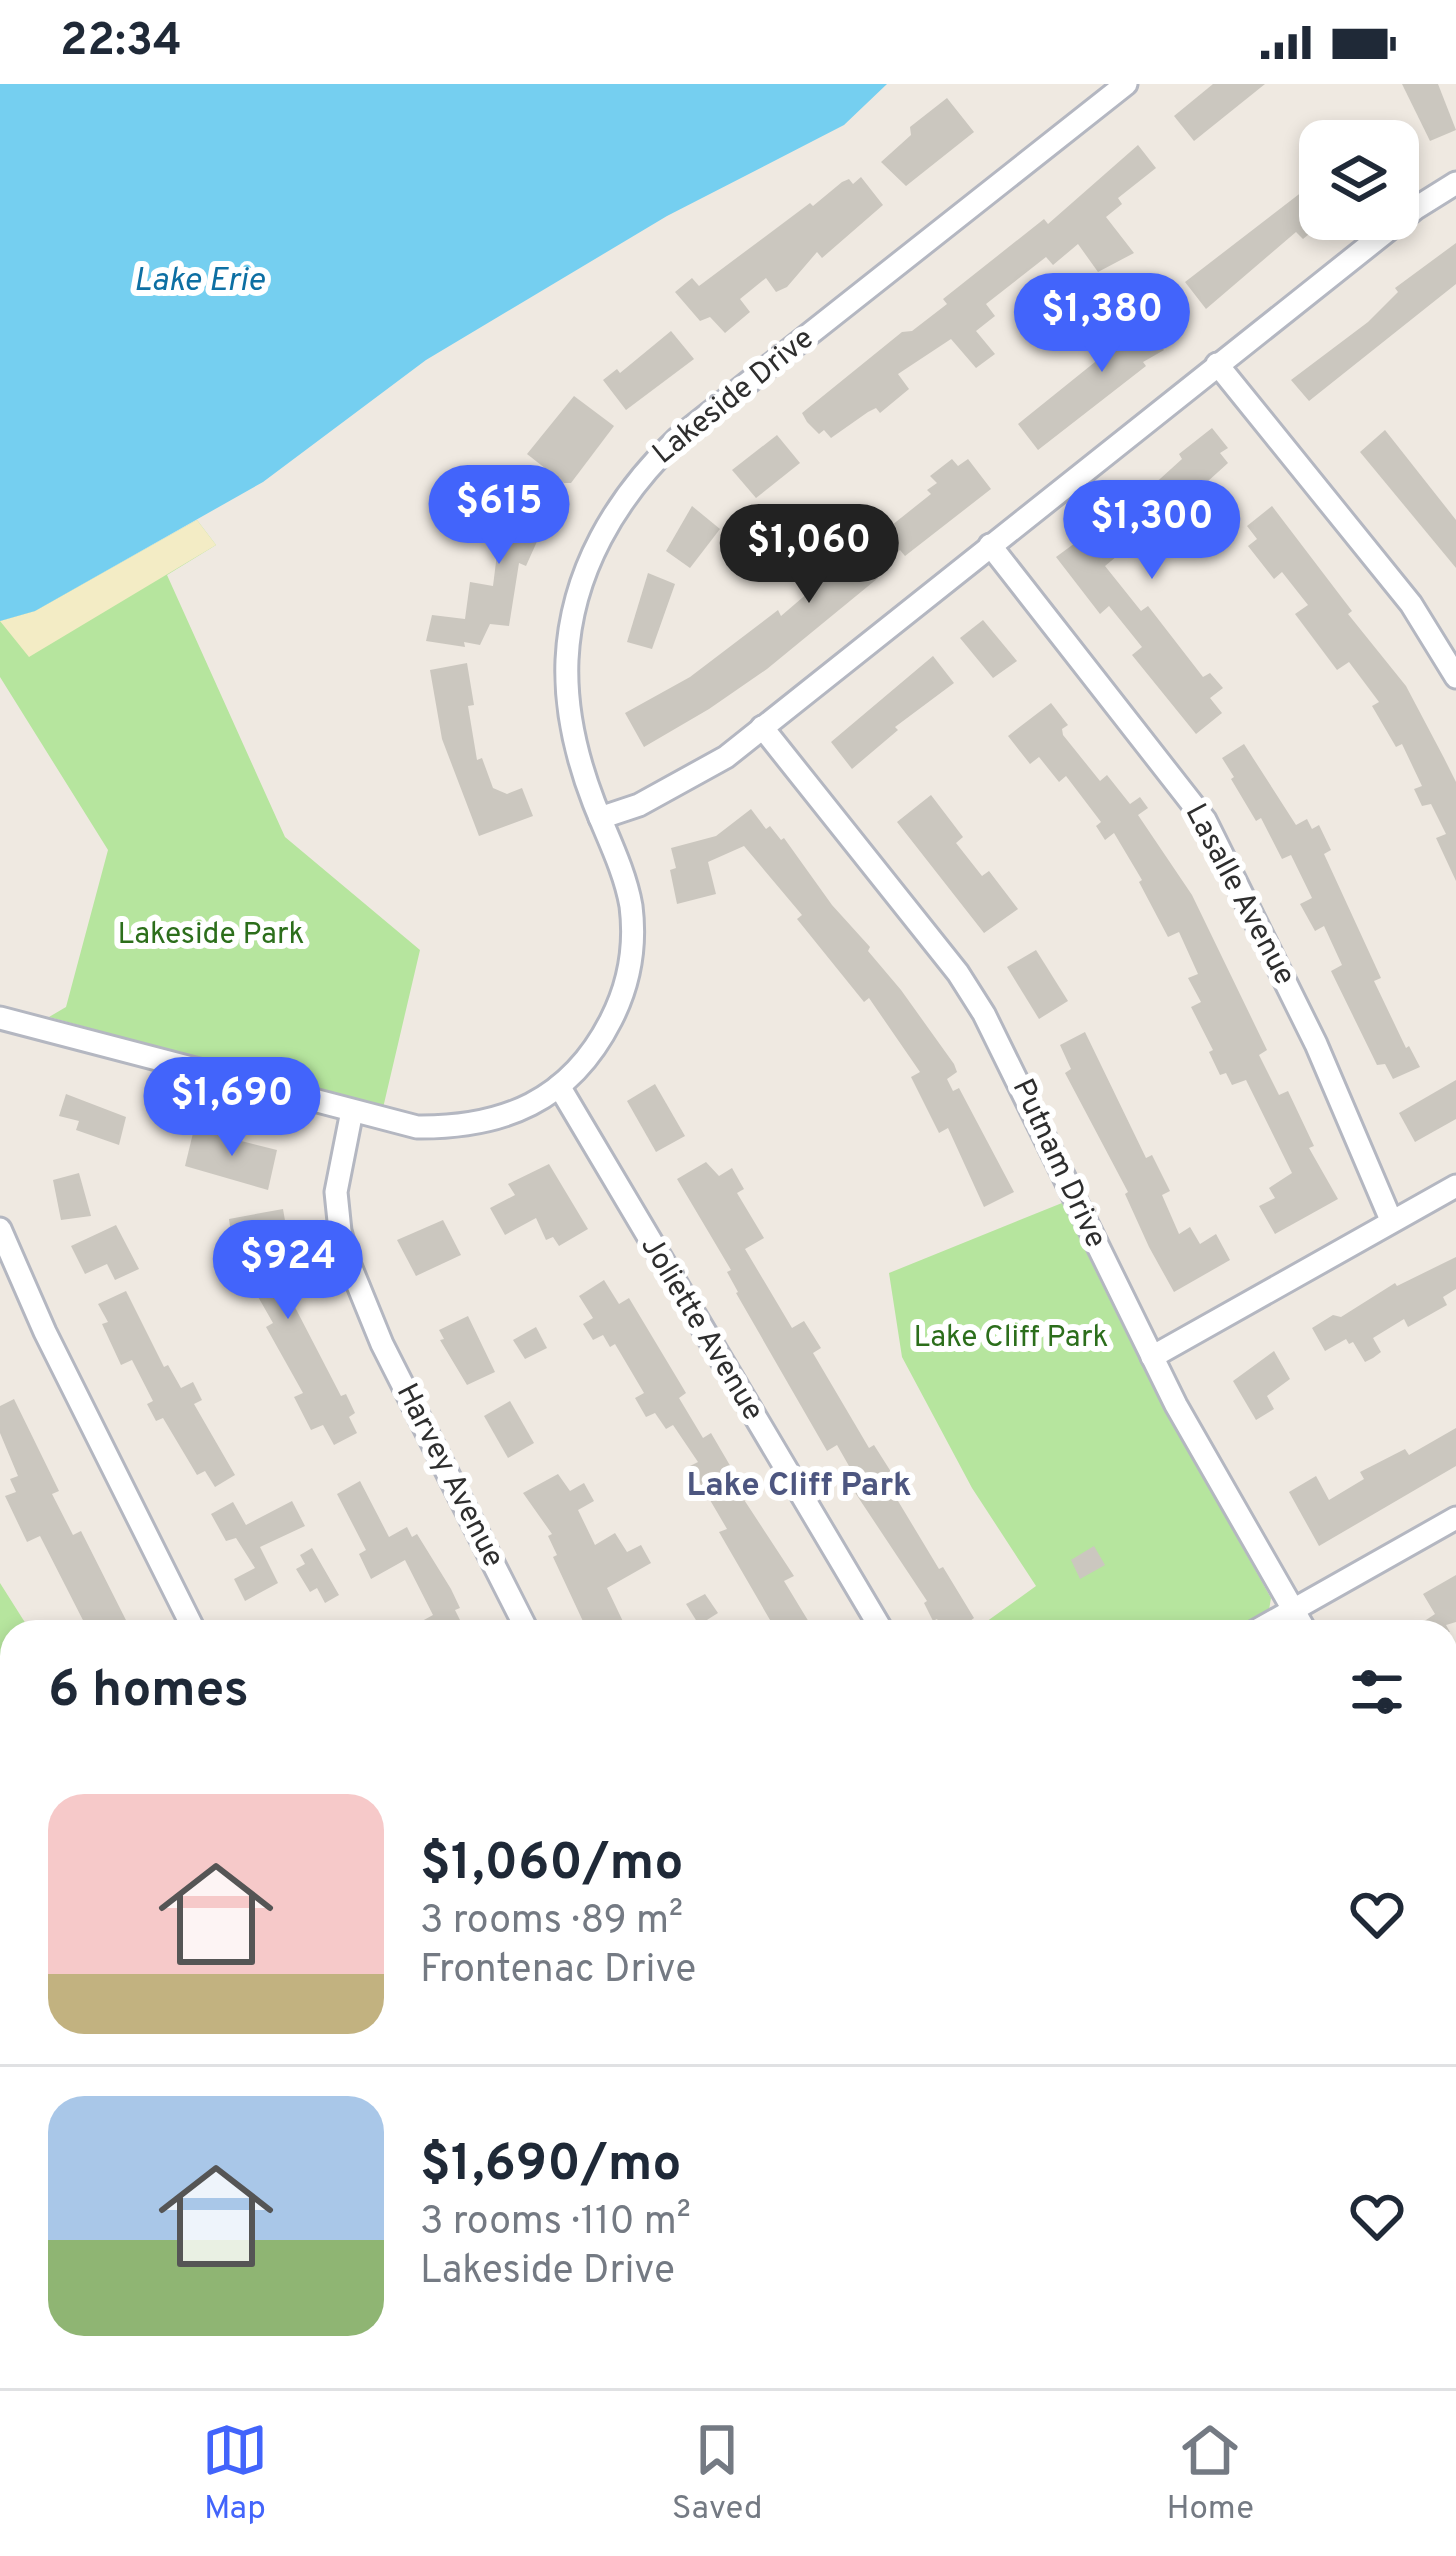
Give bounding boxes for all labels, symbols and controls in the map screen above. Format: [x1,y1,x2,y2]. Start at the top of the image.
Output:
text: 22:34 [60,14,182,71]
map controls [1299,120,1419,240]
button: layers [1299,120,1419,240]
water label: Lake Erie [134,261,265,303]
pin: $1,380 [1004,273,1200,375]
text: $1,380 [1041,287,1163,336]
street label: Lakeside Drive [646,321,822,473]
pin: $615 [428,465,570,567]
text: $615 [456,479,542,528]
pin: $1,300 [1054,480,1250,582]
text: $1,300 [1090,494,1214,543]
pin: $1,060 [711,504,907,606]
text: $1,060 [747,518,871,567]
street label: Lasalle Avenue [1176,798,1302,992]
park label: Lakeside Park [117,917,305,954]
pin: $1,690 [134,1057,330,1159]
text: $1,690 [170,1071,294,1120]
street label: Putnam Drive [1003,1074,1113,1254]
pin: $924 [217,1220,359,1322]
street label: Joliette Avenue [631,1230,771,1428]
text: $924 [240,1234,336,1283]
park label: Lake Cliff Park [914,1320,1108,1357]
street label: Harvey Avenue [387,1378,511,1574]
district label: Lake Cliff Park [687,1466,911,1508]
icon: filters [1344,1659,1410,1725]
text: 6 homes [48,1660,249,1725]
text: $1,060/mo [420,1833,683,1898]
icon: home [144,1842,288,1986]
icon: heart [1344,1881,1410,1947]
text: 3 rooms · 89 m² [420,1898,683,1947]
text: Frontenac Drive [420,1947,696,1996]
text: $1,690/mo [420,2134,681,2199]
icon: home [144,2144,288,2288]
icon: heart [1344,2183,1410,2249]
text: 3 rooms · 110 m² [420,2199,691,2248]
text: Lakeside Drive [420,2248,675,2297]
tab: Map [202,2417,268,2531]
tab: Saved [672,2417,763,2531]
tab: Home [1166,2417,1254,2531]

